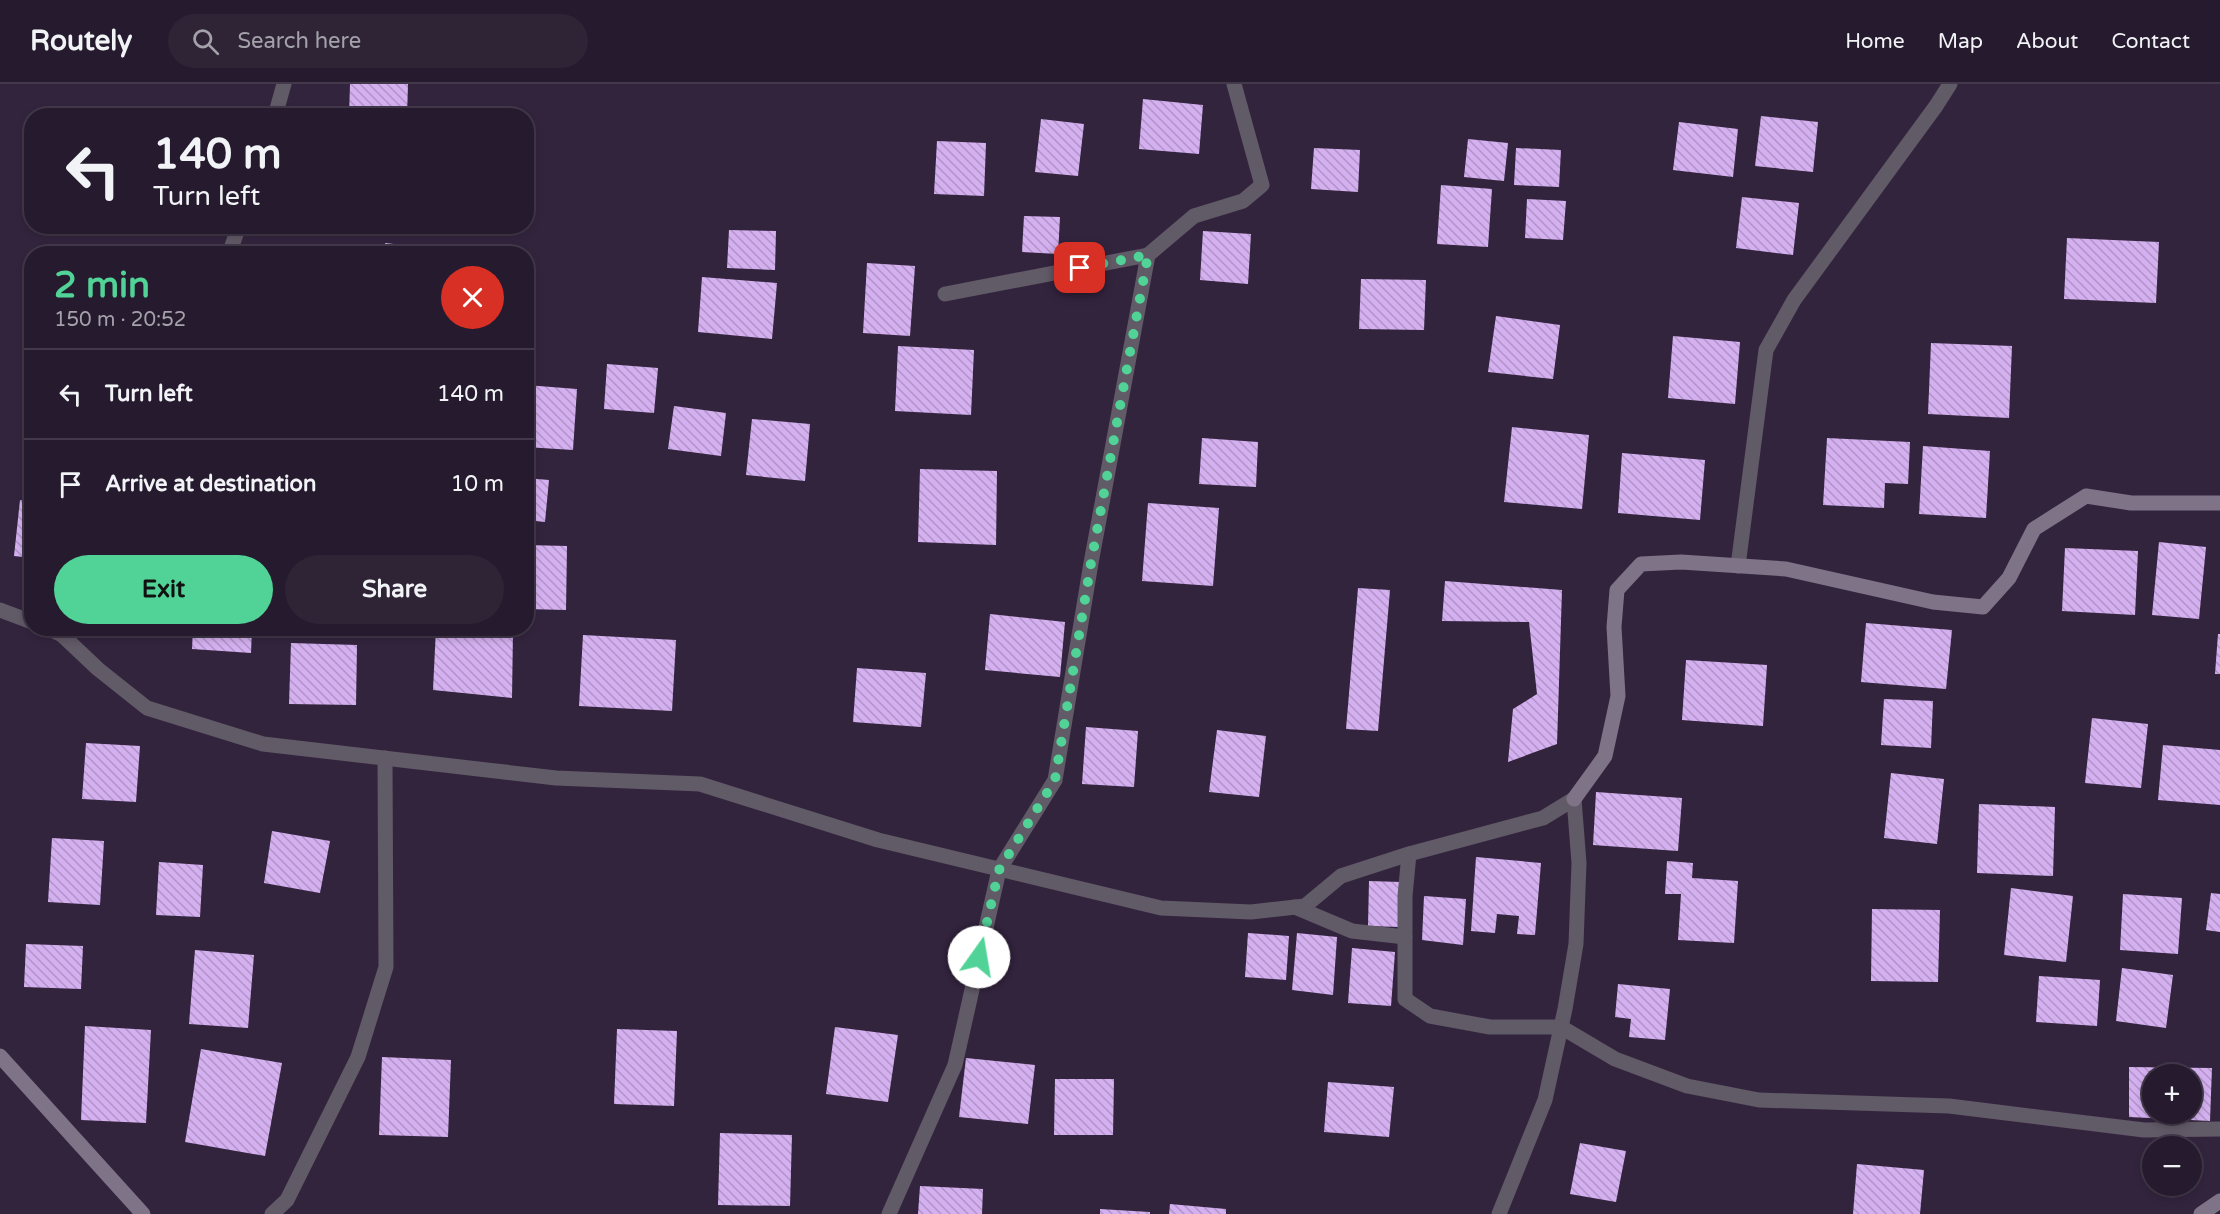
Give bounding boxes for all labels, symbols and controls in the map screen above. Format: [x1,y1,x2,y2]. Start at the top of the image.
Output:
search box [168,14,588,68]
text: Routely [30,24,132,58]
icon: search [189,25,222,58]
text: Search here [237,28,361,54]
text: Home [1845,29,1905,54]
text: Map [1938,29,1983,54]
text: About [2016,29,2078,54]
text: Contact [2111,29,2190,54]
text: 140 m [153,129,282,180]
icon: left [54,132,132,210]
text: Turn left [153,180,260,213]
pin [1054,242,1105,293]
icon: arrive [1063,251,1096,284]
text: 2 min [54,264,150,307]
button: close [441,266,504,329]
text: 150 m · 20:52 [54,308,186,332]
icon: left [54,378,87,411]
text: Turn left [105,381,193,407]
text: 140 m [437,381,504,407]
icon: arrive [54,468,87,501]
text: Arrive at destination [105,471,316,497]
text: 10 m [450,471,504,497]
button: Exit [54,555,273,624]
button: Share [285,555,504,624]
position arrow [947,925,1011,989]
map controls [2142,1064,2202,1196]
button: + [2142,1064,2202,1124]
button: − [2142,1136,2202,1196]

